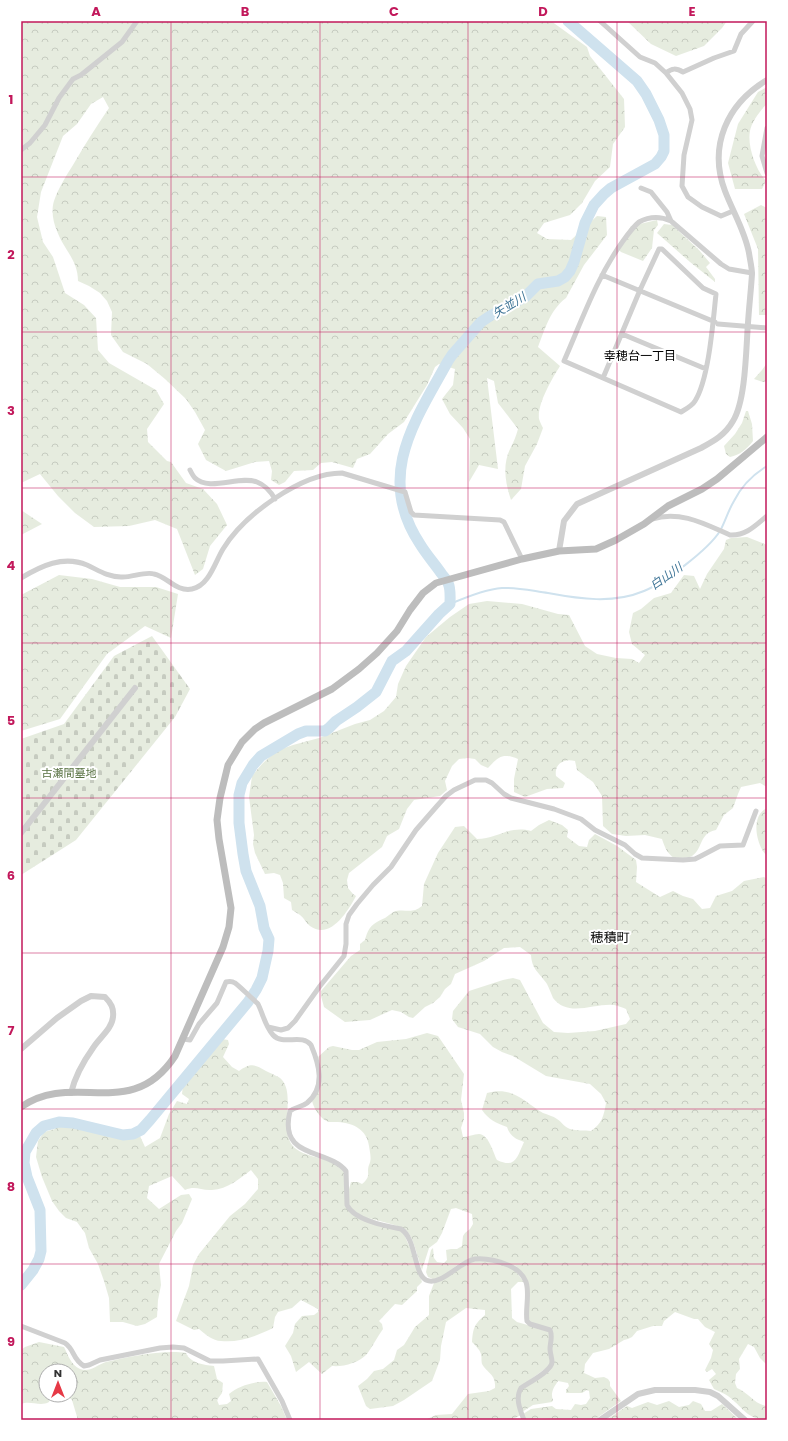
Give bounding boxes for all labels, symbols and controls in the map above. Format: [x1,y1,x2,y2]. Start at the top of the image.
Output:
text: A [91,2,101,21]
text: B [241,2,250,21]
text: C [389,2,399,21]
text: D [538,2,548,21]
text: E [688,2,696,21]
text: 1 [9,90,13,109]
text: 2 [7,245,15,264]
water label: 矢並川 [489,287,530,322]
district label: 幸穂台一丁目 [604,347,676,364]
text: 3 [7,401,15,420]
text: 4 [7,556,16,575]
water label: 白山川 [646,558,687,593]
text: 5 [7,711,15,730]
park label: 古瀬間墓地 [42,765,97,781]
text: 6 [7,866,15,885]
district label: 穂積町 [590,928,630,947]
text: 7 [8,1021,15,1040]
text: 8 [7,1177,15,1196]
text: 9 [7,1332,15,1351]
north arrow [38,1363,78,1403]
text: N [54,1365,62,1381]

